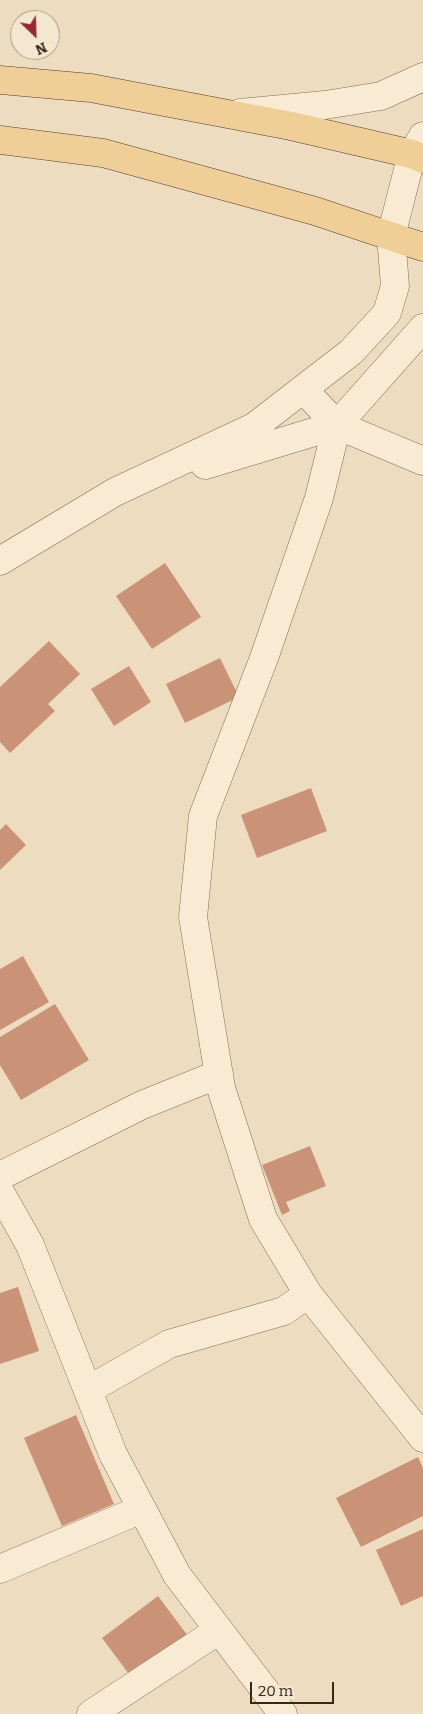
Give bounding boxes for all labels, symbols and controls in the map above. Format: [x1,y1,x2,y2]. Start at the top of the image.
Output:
north arrow [10,10,60,60]
text: N [33,38,49,58]
scale bar [253,1672,337,1704]
text: 20 m [258,1682,293,1700]

